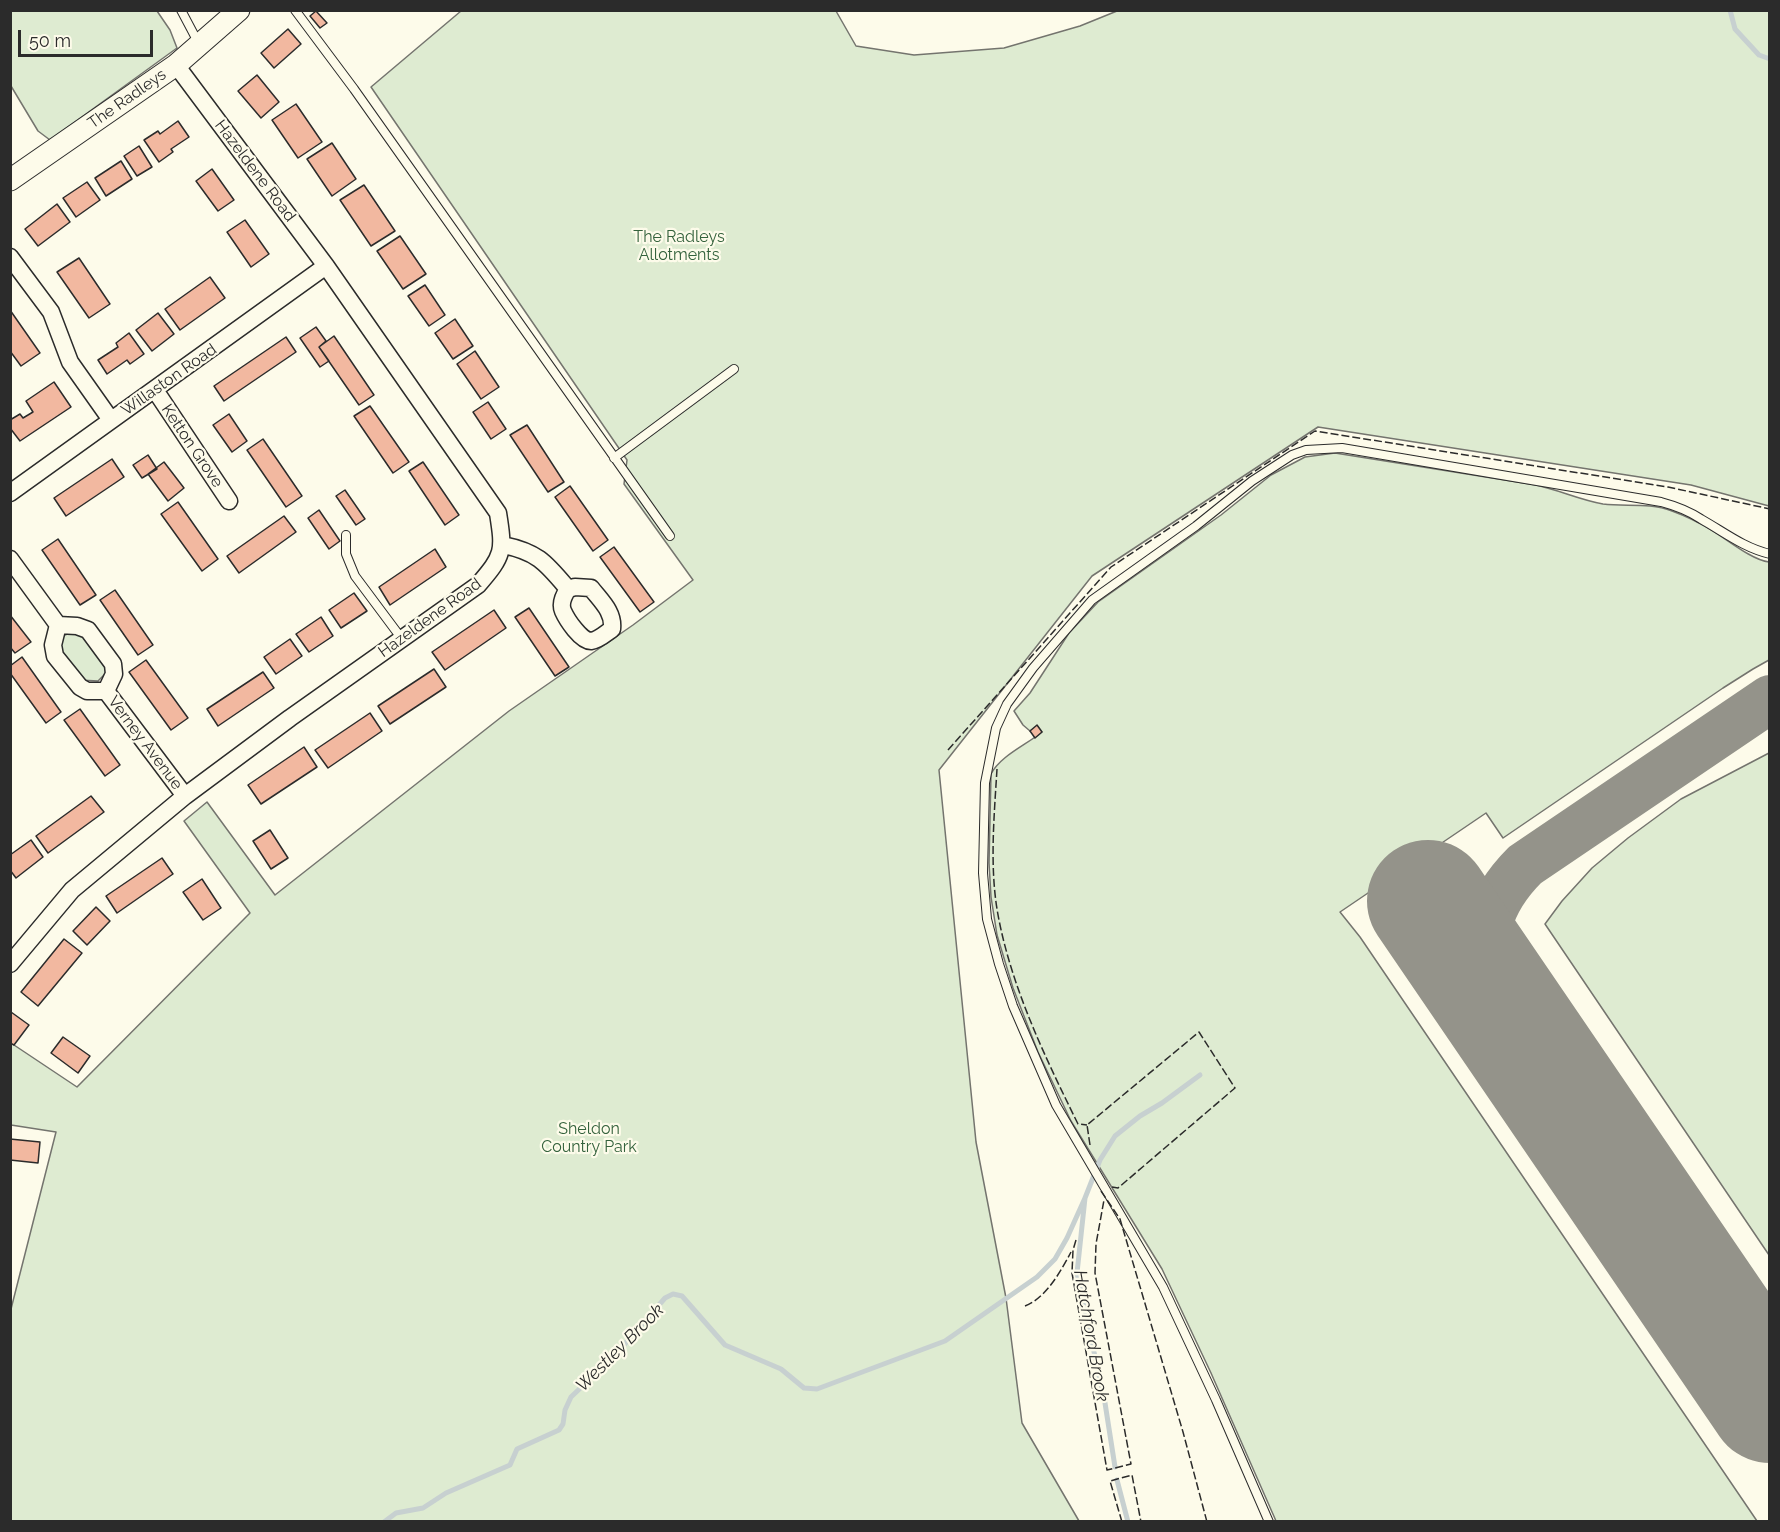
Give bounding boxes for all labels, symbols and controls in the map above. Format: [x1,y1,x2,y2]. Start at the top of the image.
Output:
scale bar [21,18,156,56]
text: 50 m [29,30,71,51]
street label: The Radleys [84,65,170,133]
street label: Hazeldene Road [211,116,299,226]
park label: The Radleys Allotments [633,227,725,265]
street label: Willaston Road [118,340,220,420]
street label: Ketton Grove [157,401,227,491]
street label: Hazeldene Road [375,574,485,662]
street label: Verney Avenue [104,692,186,794]
park label: Sheldon Country Park [541,1119,637,1157]
water label: Hatchford Brook [1069,1269,1113,1403]
water label: Westley Brook [571,1299,669,1397]

